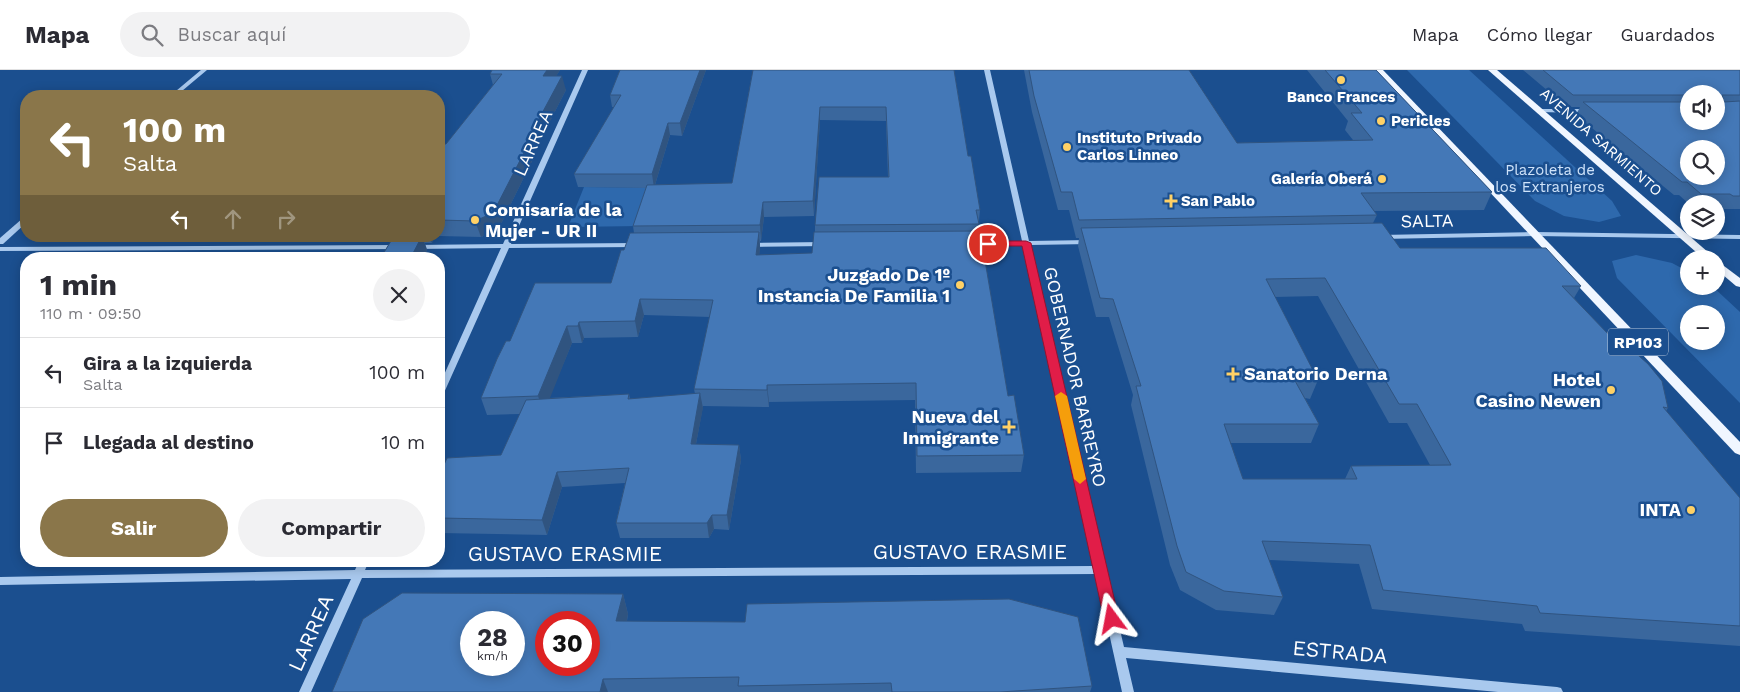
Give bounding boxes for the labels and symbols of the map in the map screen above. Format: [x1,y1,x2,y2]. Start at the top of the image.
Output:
marker: Banco Frances [1335,74,1347,86]
street label: AVENIDA SARMIENTO [1536,84,1666,200]
place label: Banco Frances [1287,88,1395,106]
street label: LARREA [509,106,556,179]
place label: Pericles [1391,112,1450,130]
marker: Pericles [1375,115,1387,127]
place label: Instituto Privado Carlos Linneo [1077,129,1202,164]
marker: Instituto Privado Carlos Linneo [1061,141,1073,153]
park label: Plazoleta de los Extranjeros [1495,161,1605,196]
place label: Galería Oberá [1271,170,1372,188]
marker: Galería Oberá [1376,173,1388,185]
place label: San Pablo [1181,192,1255,210]
marker: San Pablo [1165,195,1177,207]
place label: Comisaría de la Mujer - UR II [485,199,622,241]
street label: SALTA [1400,210,1454,231]
marker: Comisaría de la Mujer - UR II [469,214,481,226]
pin [967,223,1009,265]
place label: Juzgado De 1º Instancia De Familia 1 [758,264,950,306]
street label: GOBERNADOR BARREYRO [1040,265,1111,489]
marker: Juzgado De 1º Instancia De Familia 1 [954,279,966,291]
road number: RP103 [1608,328,1668,356]
place label: Sanatorio Derna [1244,363,1388,384]
marker: Sanatorio Derna [1226,367,1240,381]
place label: Hotel Casino Newen [1475,369,1601,411]
marker: Hotel Casino Newen [1605,384,1617,396]
place label: Nueva del Inmigrante [902,406,999,448]
marker: Nueva del Inmigrante [1003,421,1015,433]
place label: INTA [1639,499,1682,520]
marker: INTA [1685,504,1697,516]
street label: GUSTAVO ERASMIE [873,539,1067,564]
street label: GUSTAVO ERASMIE [468,541,662,566]
street label: LARREA [283,590,339,675]
position arrow [1085,592,1137,644]
speed limit sign: 30 [535,611,600,676]
street label: ESTRADA [1291,635,1389,668]

